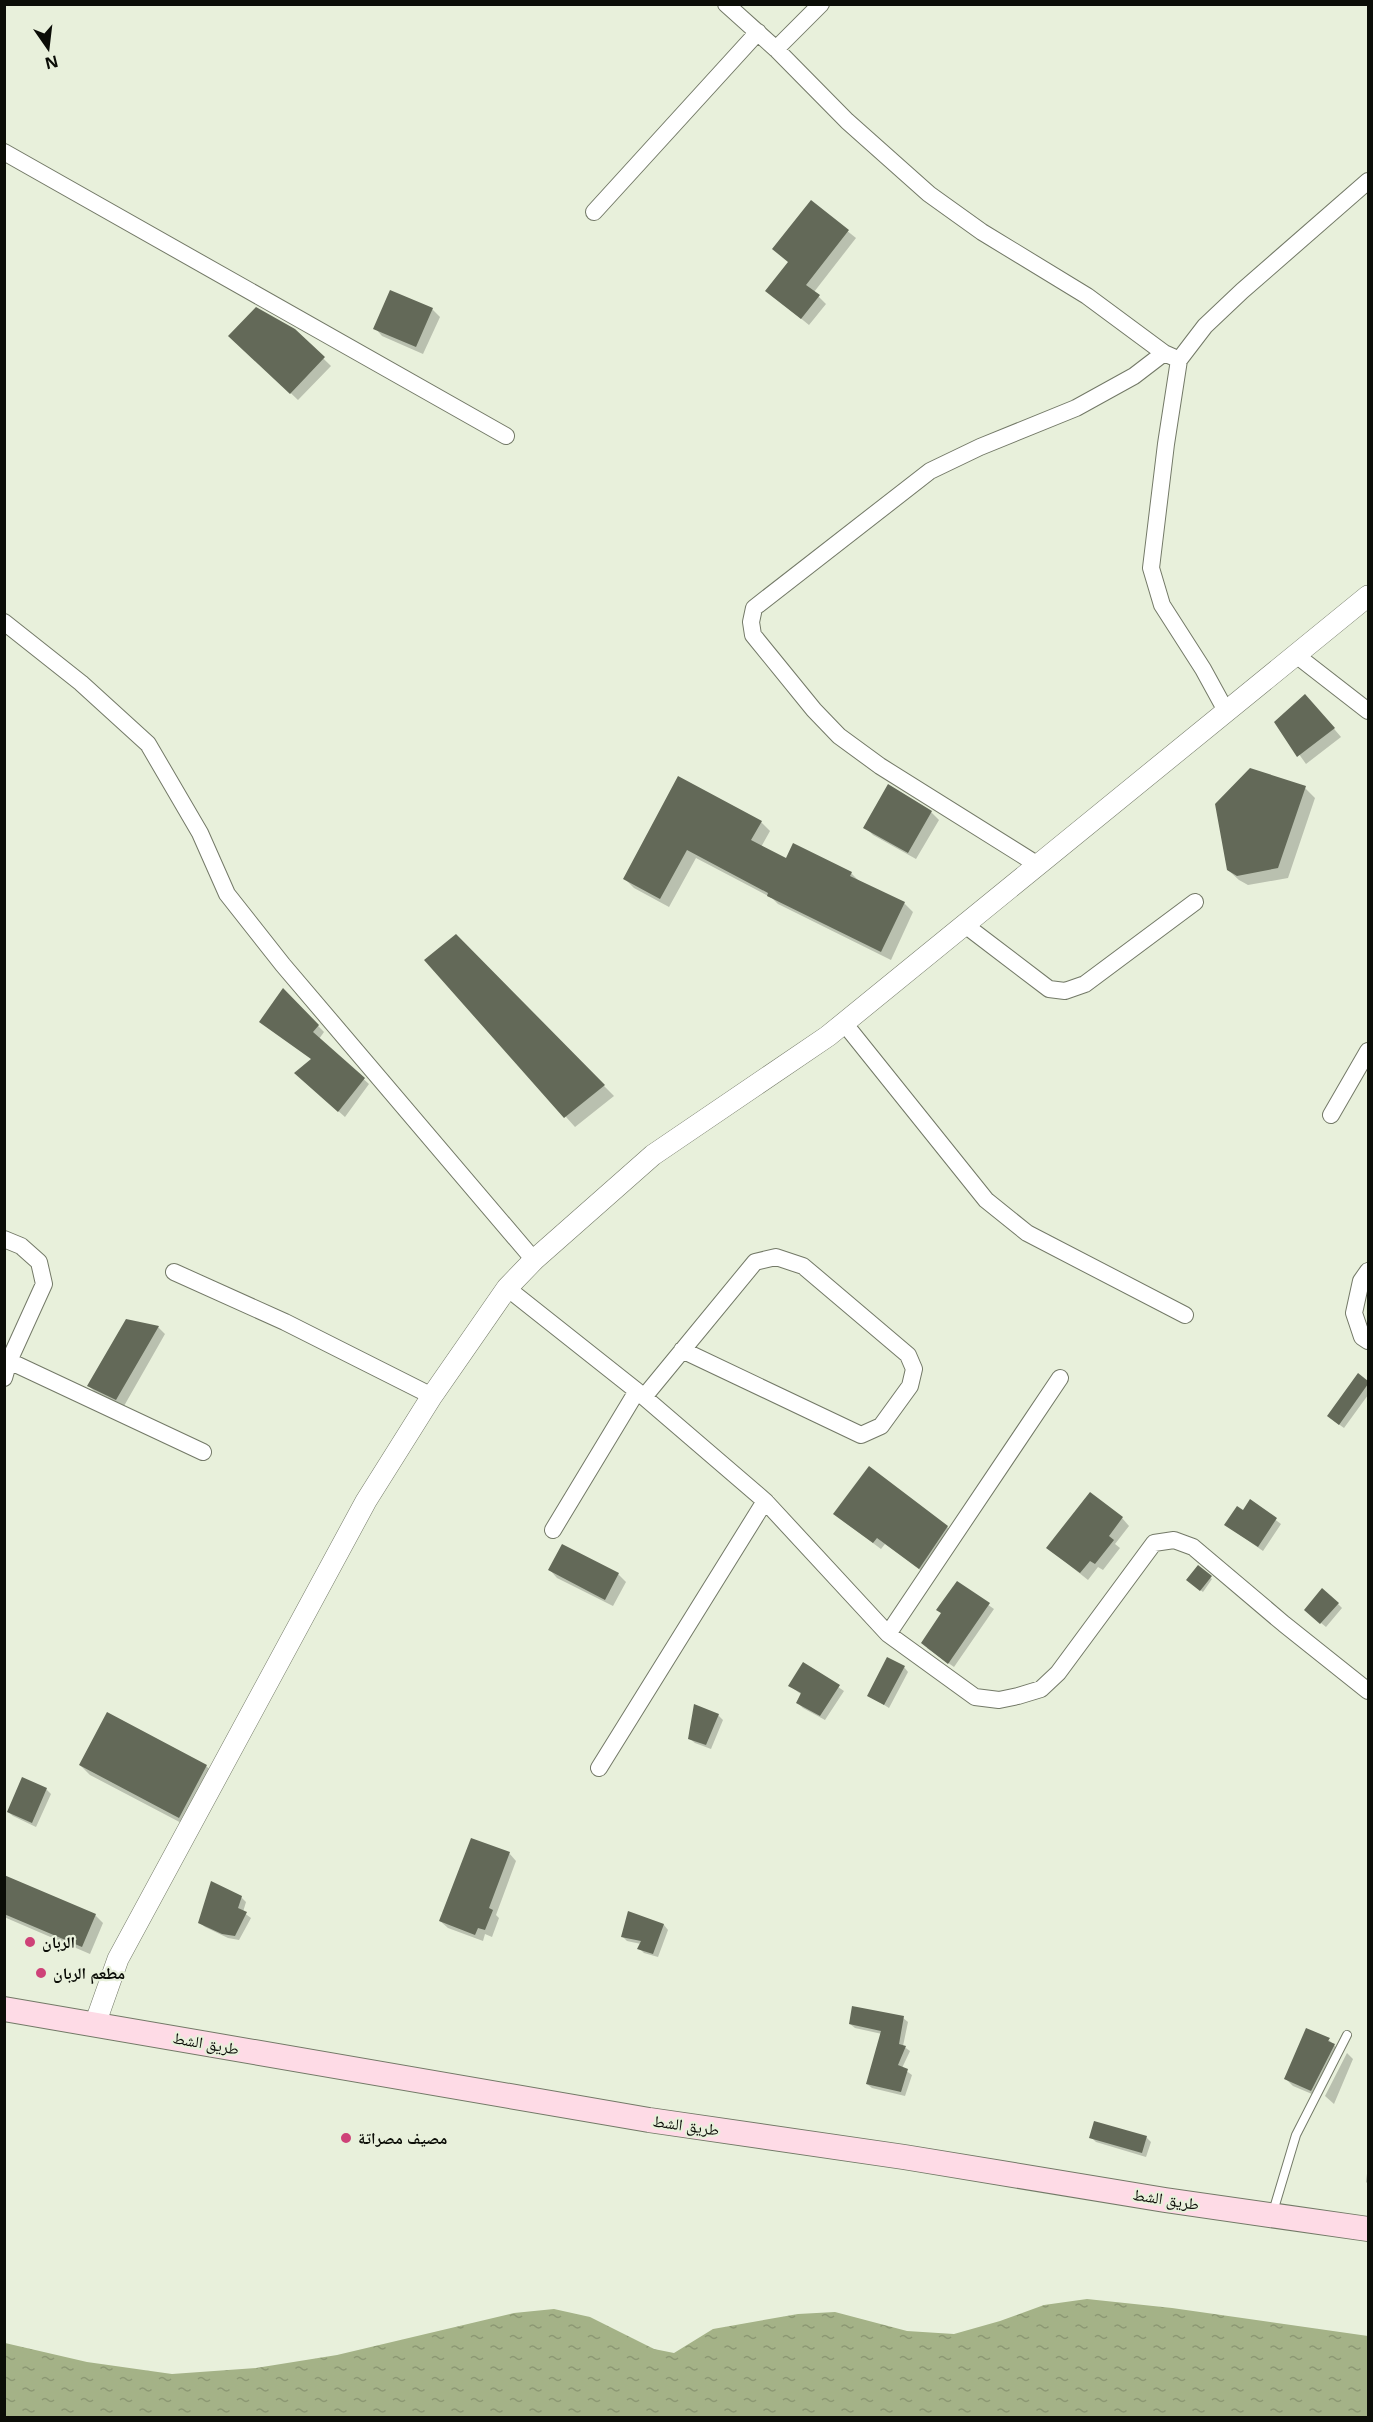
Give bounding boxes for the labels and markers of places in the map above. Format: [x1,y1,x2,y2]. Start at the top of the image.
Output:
place label: الربان [42,1931,75,1953]
marker: الربان [23,1935,37,1949]
place label: مطعم الربان [53,1962,125,1985]
marker: مطعم الربان [34,1966,48,1980]
place label: مصيف مصراتة [358,2127,447,2149]
marker: مصيف مصراتة [339,2131,353,2145]

